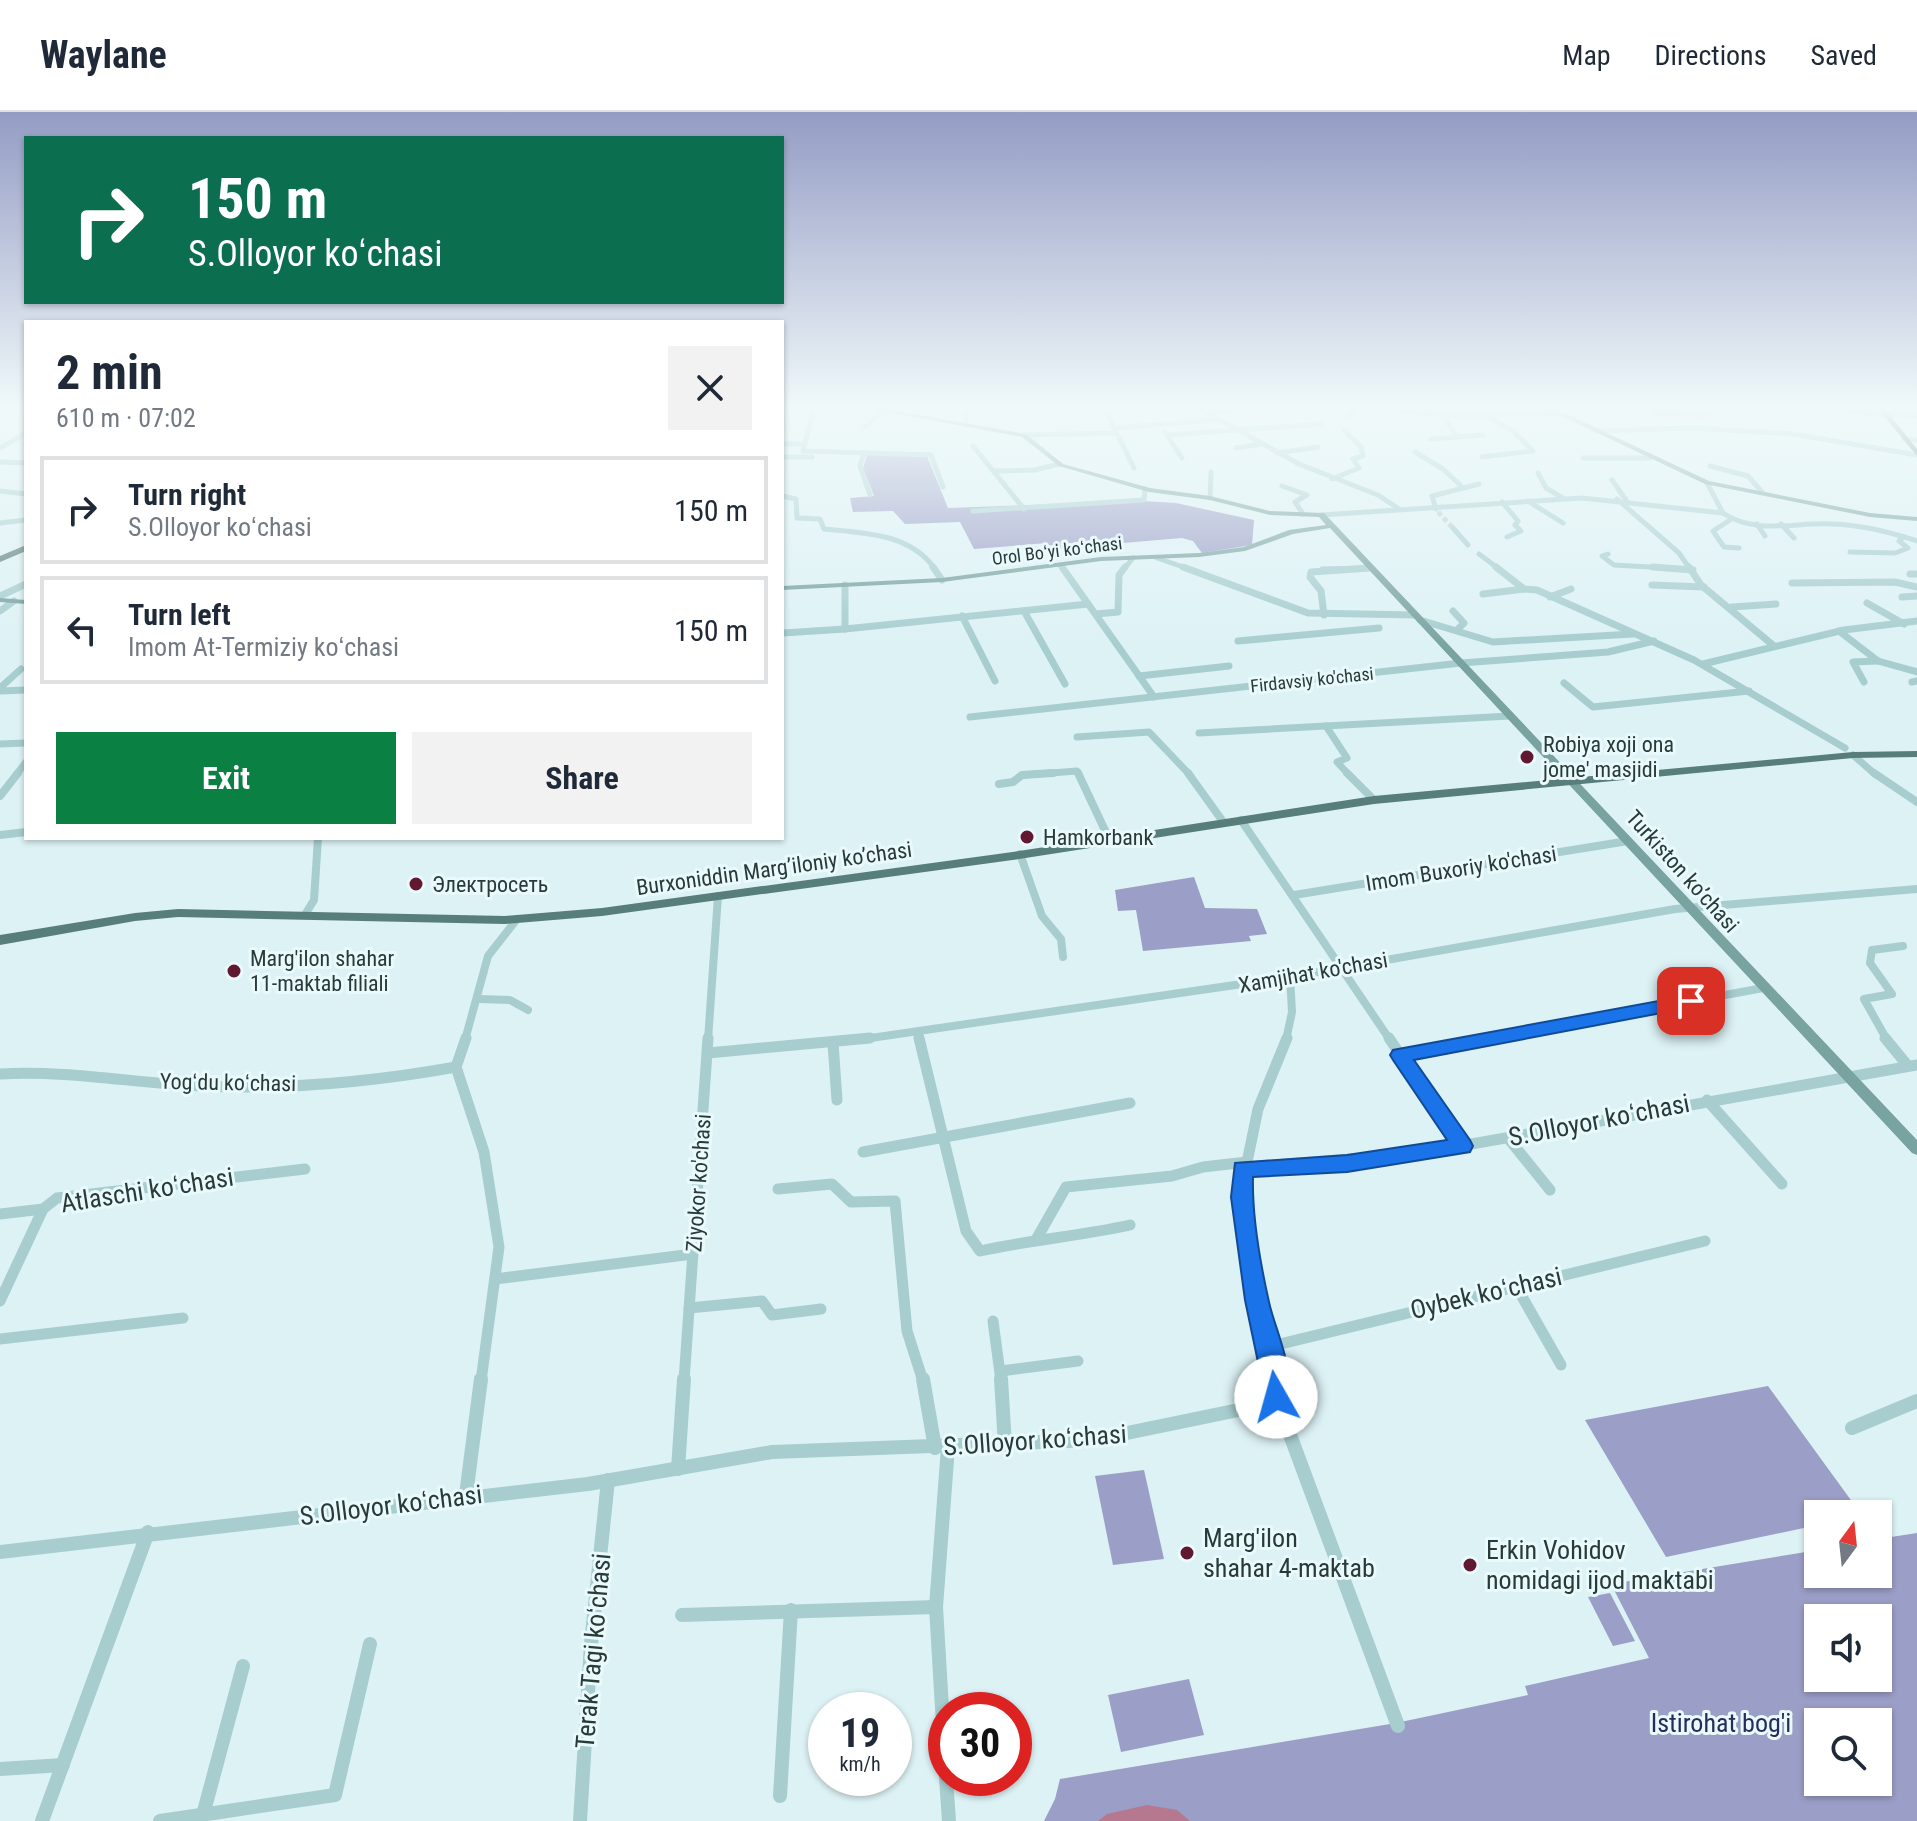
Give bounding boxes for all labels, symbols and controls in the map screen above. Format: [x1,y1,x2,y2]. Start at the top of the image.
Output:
text: Waylane [40,33,167,77]
text: Map [1562,39,1611,72]
text: Directions [1655,39,1766,72]
text: Saved [1810,39,1877,72]
text: 150 m [188,166,327,232]
icon: right [56,168,160,272]
text: S.Olloyor koʻchasi [188,233,442,275]
text: 2 min [56,344,163,401]
button: close [668,346,752,430]
text: 610 m · 07:02 [56,403,196,433]
text: Turn right [128,477,246,512]
icon: right [60,488,104,532]
text: 150 m [674,493,748,528]
text: S.Olloyor koʻchasi [128,512,312,542]
street label: Orol Boʻyi koʻchasi [991,532,1123,569]
text: Turn left [128,597,231,632]
icon: left [60,608,104,652]
text: 150 m [674,613,748,648]
text: Imom At-Termiziy koʻchasi [128,632,399,662]
street label: Firdavsiy ko'chasi [1249,663,1375,696]
button: Exit [56,732,396,824]
button: Share [412,732,752,824]
place label: Robiya xoji ona jome' masjidi [1542,732,1674,782]
marker: Robiya xoji ona jome' masjidi [1518,748,1536,766]
street label: Turkiston ko’chasi [1621,805,1744,938]
place label: Hamkorbank [1043,825,1153,850]
marker: Hamkorbank [1018,828,1036,846]
street label: Burxoniddin Marg’iloniy ko’chasi [635,837,914,900]
street label: Imom Buxoriy ko'chasi [1364,841,1558,896]
place label: Электросеть [432,872,548,897]
marker: Электросеть [407,875,425,893]
place label: Marg'ilon shahar 11-maktab filiali [250,946,395,996]
street label: Xamjihat ko'chasi [1237,947,1390,998]
marker: Marg'ilon shahar 11-maktab filiali [225,962,243,980]
pin [1657,967,1725,1035]
icon: arrive [1669,979,1713,1023]
street label: Yogʻdu koʻchasi [160,1069,296,1096]
street label: S.Olloyor koʻchasi [1506,1088,1692,1152]
street label: Ziyokor ko'chasi [681,1113,716,1253]
street label: Atlaschi koʻchasi [58,1162,236,1218]
street label: Oybek koʻchasi [1407,1261,1565,1325]
position arrow [1234,1355,1318,1439]
street label: S.Olloyor koʻchasi [942,1419,1128,1461]
street label: S.Olloyor koʻchasi [298,1479,484,1531]
north arrow [1804,1500,1892,1588]
map controls [1804,1500,1892,1796]
place label: Marg'ilon shahar 4-maktab [1203,1523,1375,1583]
place label: Erkin Vohidov nomidagi ijod maktabi [1486,1535,1714,1595]
marker: Marg'ilon shahar 4-maktab [1178,1544,1196,1562]
street label: Terak Tagi koʻchasi [570,1552,616,1750]
marker: Erkin Vohidov nomidagi ijod maktabi [1461,1556,1479,1574]
button: sound [1804,1604,1892,1692]
speed limit sign: 30 [928,1692,1032,1796]
park label: Istirohat bog'i [1651,1708,1791,1738]
button: search [1804,1708,1892,1796]
text: 19 [840,1710,880,1757]
text: km/h [839,1752,881,1776]

